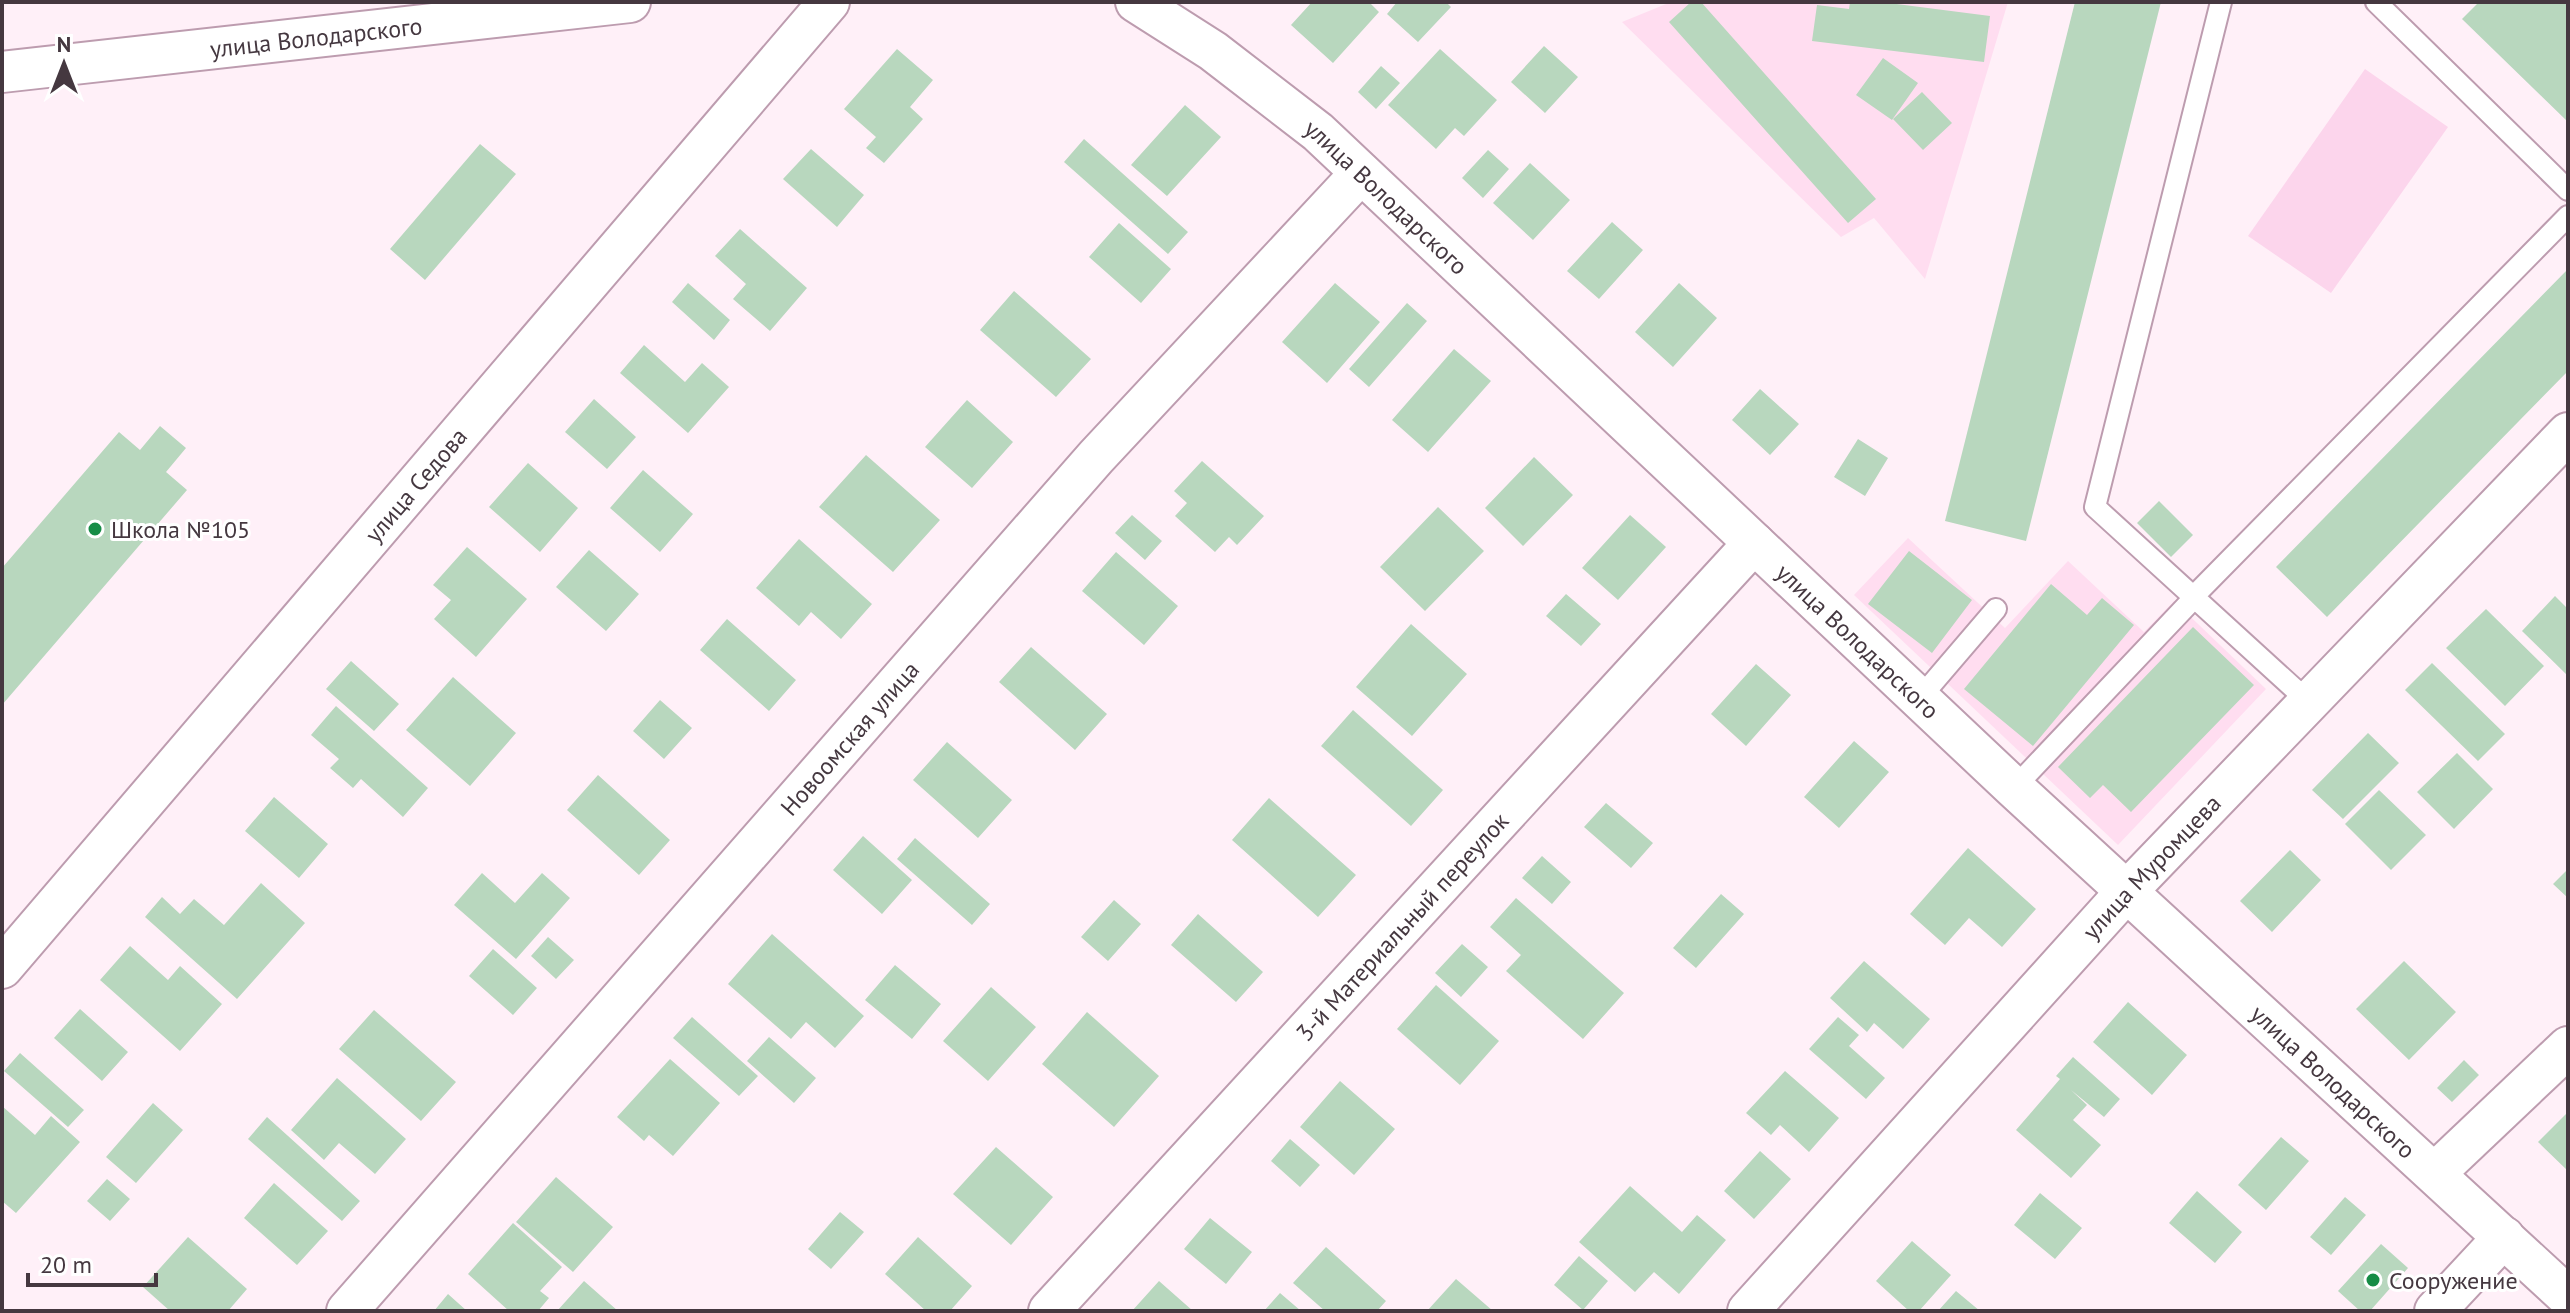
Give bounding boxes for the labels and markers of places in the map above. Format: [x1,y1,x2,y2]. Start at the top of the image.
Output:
place label: Школа №105 [111,514,250,545]
marker: Школа №105 [86,520,104,538]
place label: Сооружение [2389,1265,2518,1296]
marker: Сооружение [2364,1271,2382,1289]

